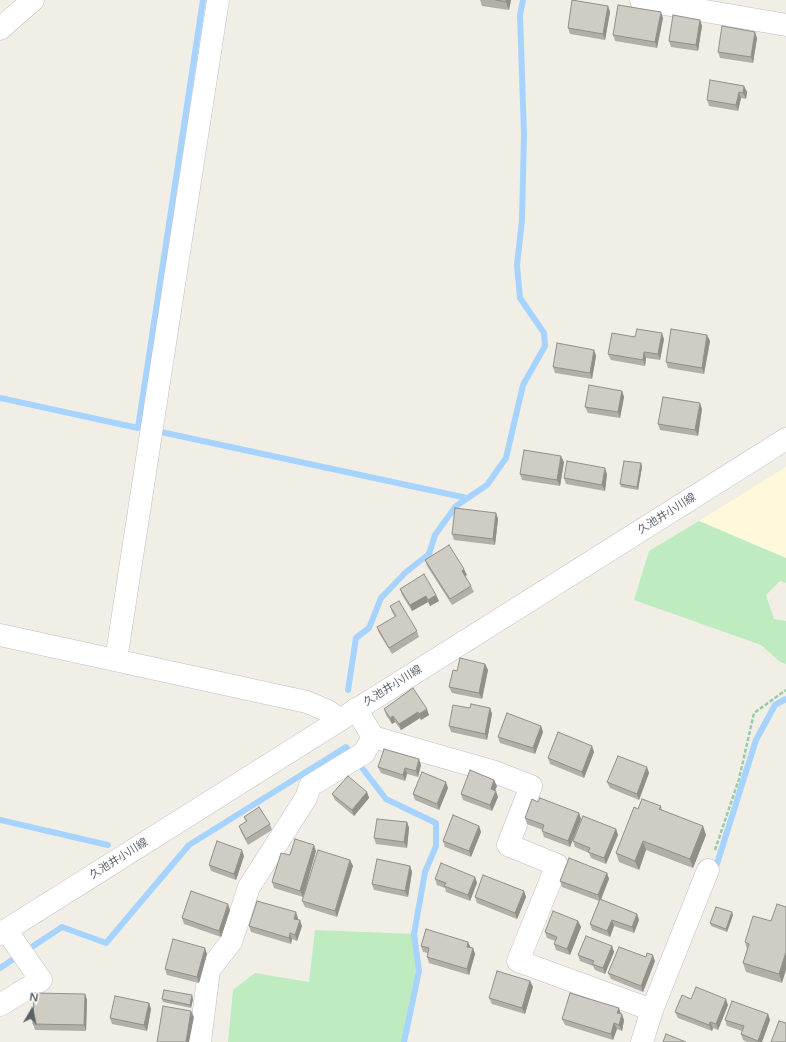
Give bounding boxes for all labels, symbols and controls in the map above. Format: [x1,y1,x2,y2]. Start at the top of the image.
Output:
street label: 久池井小川線 [636,491,698,537]
street label: 久池井小川線 [362,663,424,709]
street label: 久池井小川線 [88,836,150,882]
north arrow [12,990,52,1030]
text: N [29,991,39,1005]

